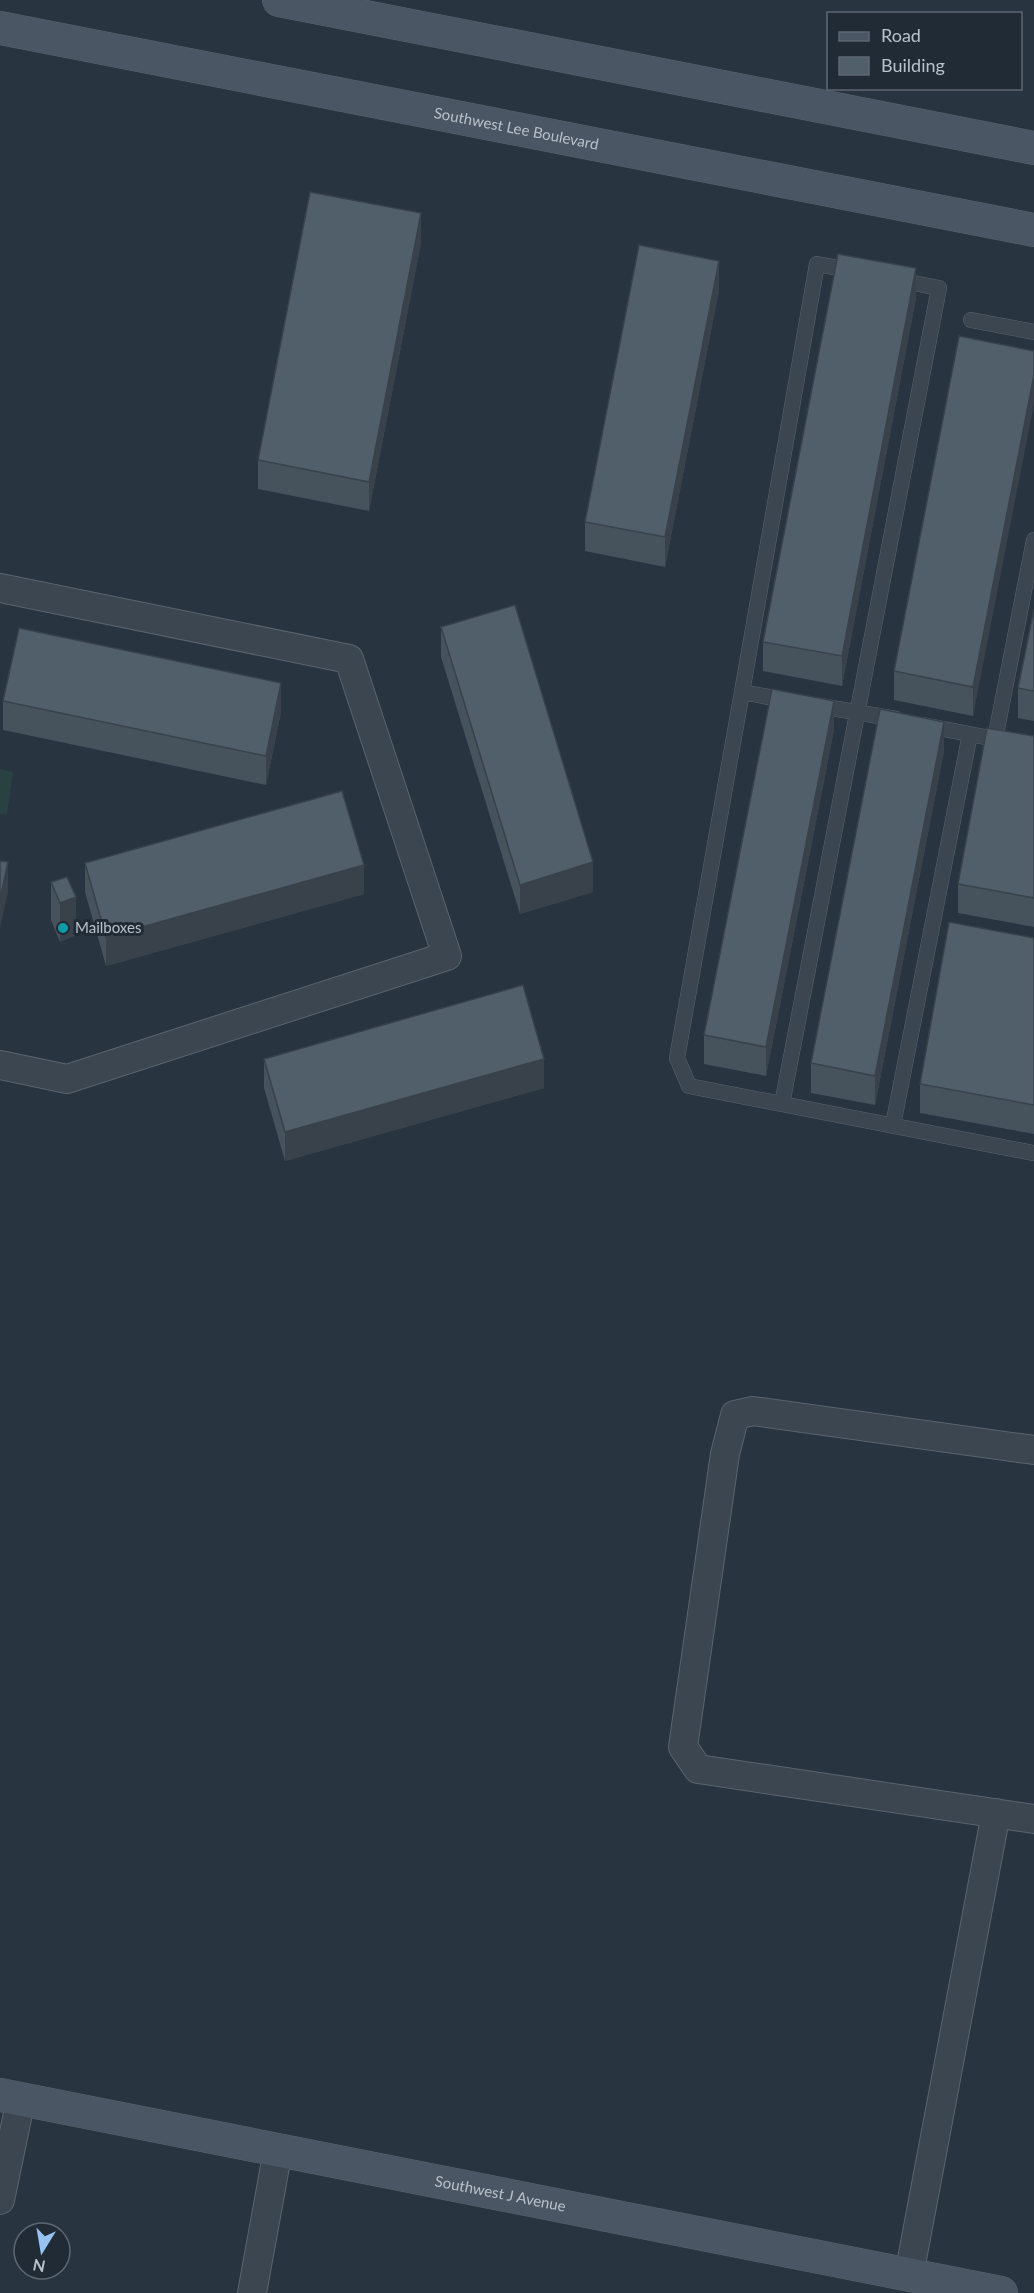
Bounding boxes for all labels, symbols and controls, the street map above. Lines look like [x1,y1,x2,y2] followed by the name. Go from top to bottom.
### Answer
[827,12,1022,90] legend
[881,24,921,46] text: Road
[881,54,945,76] text: Building
[433,103,600,153] street label: Southwest Lee Boulevard
[75,918,141,936] place label: Mailboxes
[56,921,70,935] marker: Mailboxes
[434,2171,568,2215] street label: Southwest J Avenue
[12,2221,72,2281] north arrow
[31,2256,47,2277] text: N

